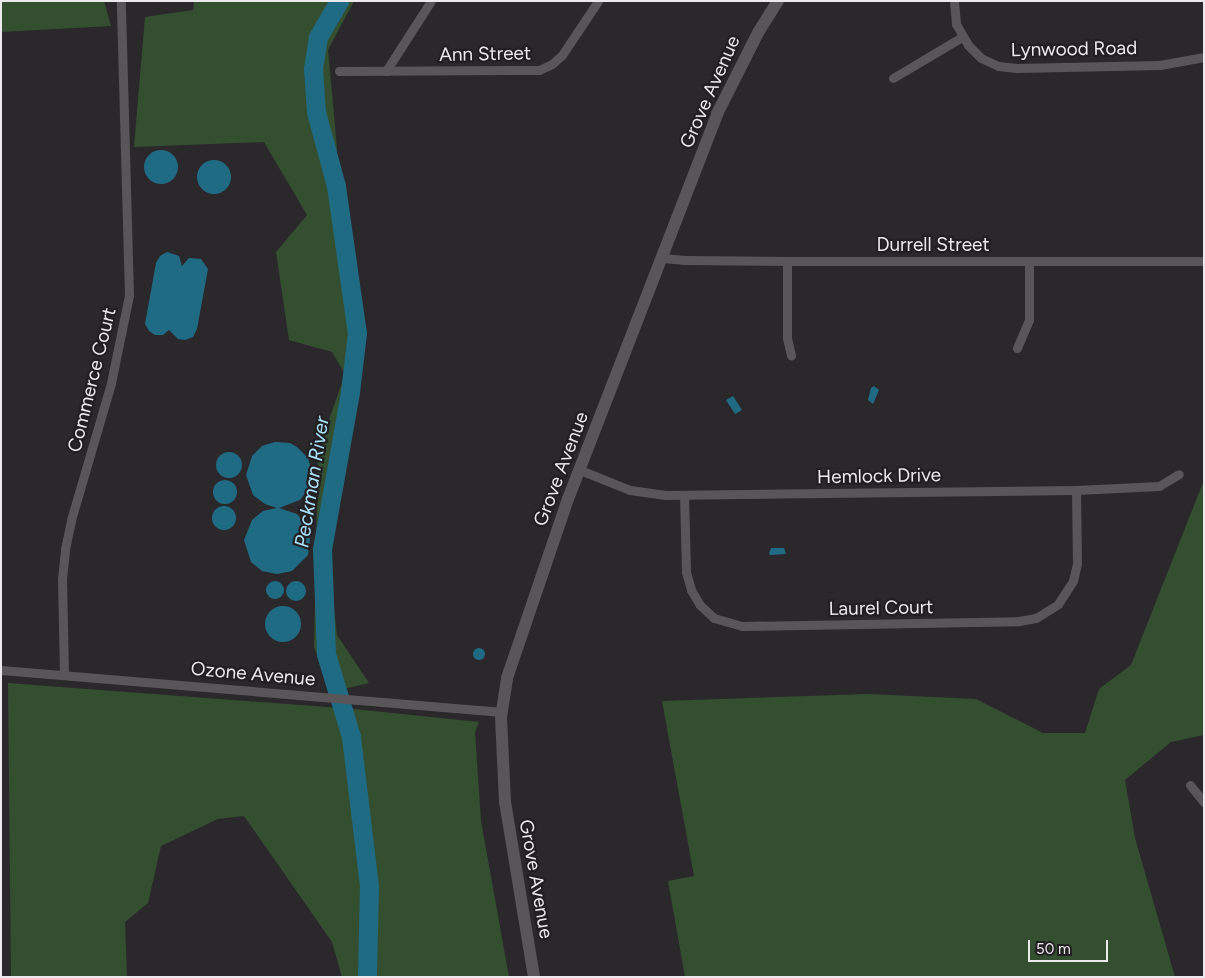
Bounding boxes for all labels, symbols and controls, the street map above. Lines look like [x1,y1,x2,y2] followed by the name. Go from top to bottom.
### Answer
[675,32,745,152] street label: Grove Avenue
[1011,36,1137,62] street label: Lynwood Road
[439,42,531,66] street label: Ann Street
[876,234,990,256] street label: Durrell Street
[63,305,121,455] street label: Commerce Court
[529,409,593,529] street label: Grove Avenue
[290,415,334,549] water label: Peckman River
[817,464,941,488] street label: Hemlock Drive
[828,596,934,620] street label: Laurel Court
[190,657,316,691] street label: Ozone Avenue
[514,818,558,940] street label: Grove Avenue
[1030,930,1110,962] scale bar
[1036,940,1071,958] text: 50 m

